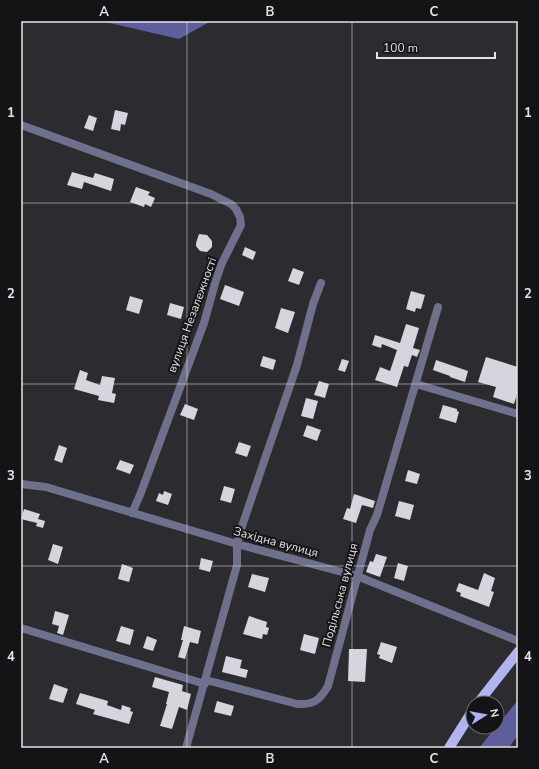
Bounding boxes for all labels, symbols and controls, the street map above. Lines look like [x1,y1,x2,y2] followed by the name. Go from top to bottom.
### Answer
[99,3,109,21] text: A
[266,3,275,21] text: B
[430,3,439,21] text: C
[377,34,495,60] scale bar
[383,40,418,56] text: 100 m
[7,104,15,122] text: 1
[524,104,532,122] text: 1
[164,255,220,375] street label: вулиця Незалежності
[7,285,15,303] text: 2
[524,285,532,303] text: 2
[7,467,15,485] text: 3
[524,467,532,485] text: 3
[232,523,320,561] street label: Західна вулиця
[318,541,362,649] street label: Подільська вулиця
[7,648,15,666] text: 4
[524,648,532,666] text: 4
[465,695,505,735] north arrow
[486,708,502,719] text: N
[99,750,109,768] text: A
[266,750,275,768] text: B
[430,750,439,768] text: C

